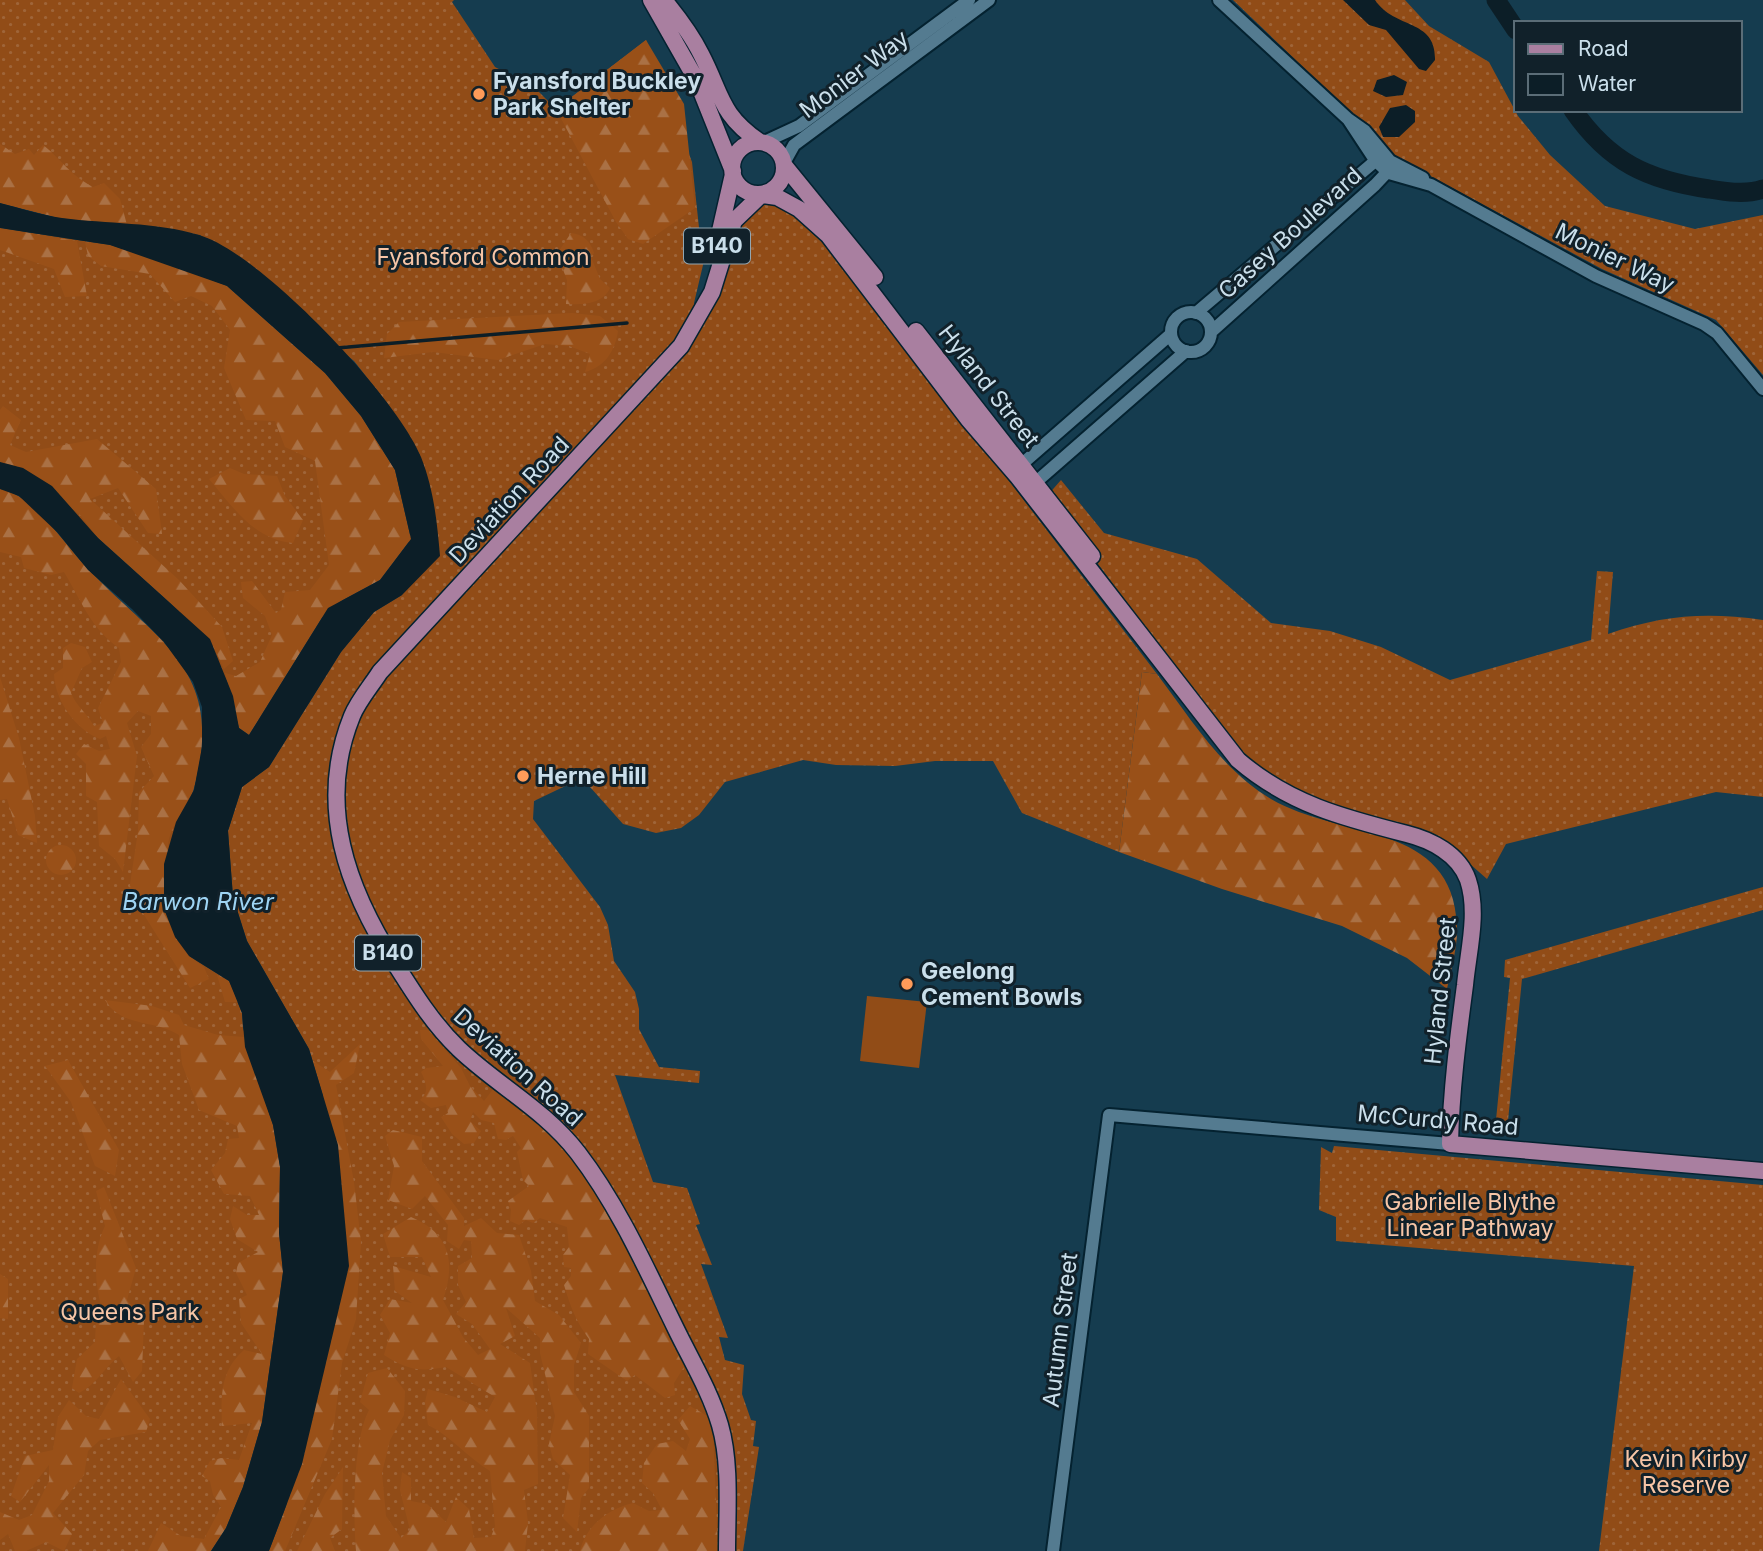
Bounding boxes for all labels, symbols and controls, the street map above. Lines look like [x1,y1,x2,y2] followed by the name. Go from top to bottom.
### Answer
[1514,21,1742,112] legend
[794,24,914,124] street label: Monier Way
[1578,36,1629,61] text: Road
[493,67,701,121] place label: Fyansford Buckley Park Shelter
[1578,71,1636,96] text: Water
[471,86,487,102] marker: Fyansford Buckley Park Shelter
[1213,161,1367,305] street label: Casey Boulevard
[1551,217,1679,299] street label: Monier Way
[684,229,750,264] road number: B140
[377,243,590,271] park label: Fyansford Common
[932,319,1046,453] street label: Hyland Street
[443,431,575,569] street label: Deviation Road
[537,762,647,790] place label: Herne Hill
[515,768,531,784] marker: Herne Hill
[122,887,275,916] water label: Barwon River
[1418,916,1462,1066] street label: Hyland Street
[355,936,421,970] road number: B140
[921,957,1082,1011] place label: Geelong Cement Bowls
[899,976,915,992] marker: Geelong Cement Bowls
[448,1002,588,1132] street label: Deviation Road
[1356,1099,1520,1141] street label: McCurdy Road
[1384,1188,1556,1242] park label: Gabrielle Blythe Linear Pathway
[1037,1251,1083,1409] street label: Autumn Street
[60,1298,200,1326] park label: Queens Park
[1624,1445,1748,1499] park label: Kevin Kirby Reserve

